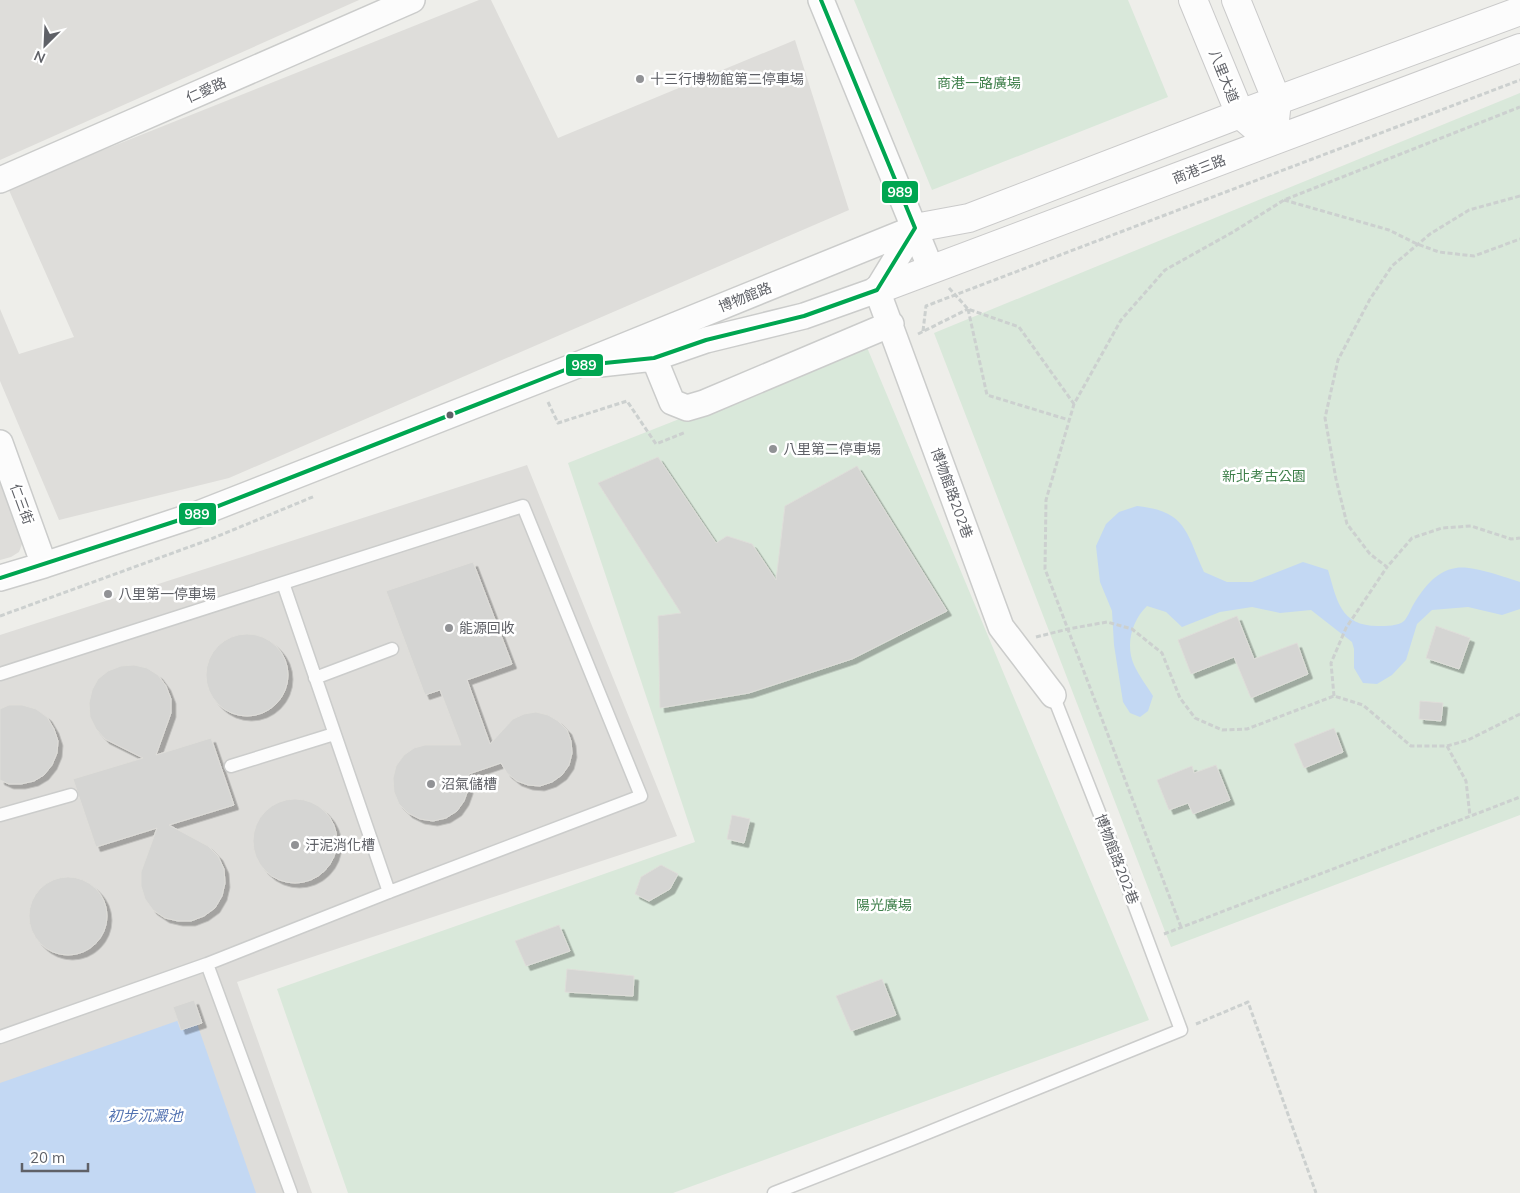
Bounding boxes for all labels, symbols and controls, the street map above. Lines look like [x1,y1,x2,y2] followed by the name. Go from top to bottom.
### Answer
[20,20,70,70] north arrow
[31,47,48,67] text: N
[1205,47,1243,105] street label: 八里大道
[650,70,804,88] place label: 十三行博物館第二停車場
[183,73,229,107] street label: 仁愛路
[634,73,646,85] marker: 十三行博物館第二停車場
[937,74,1021,92] park label: 商港一路廣場
[1170,151,1228,187] street label: 商港三路
[881,180,919,204] line badge: 989
[887,183,913,201] text: 989
[716,278,774,316] street label: 博物館路
[565,353,604,377] line badge: 989
[571,356,597,374] text: 989
[445,410,455,420] unlabelled marker
[783,440,881,458] place label: 八里第二停車場
[767,443,779,455] marker: 八里第二停車場
[927,445,977,541] street label: 博物館路202巷
[1222,467,1306,485] park label: 新北考古公園
[6,481,38,527] street label: 仁三街
[178,502,217,526] line badge: 989
[184,505,210,523] text: 989
[118,585,216,603] place label: 八里第一停車場
[102,588,114,600] marker: 八里第一停車場
[459,619,515,637] place label: 能源回收
[443,622,455,634] marker: 能源回收
[441,775,497,793] place label: 沼氣儲槽
[425,778,437,790] marker: 沼氣儲槽
[1092,811,1142,907] street label: 博物館路202巷
[305,836,375,854] place label: 汙泥消化槽
[289,839,301,851] marker: 汙泥消化槽
[856,896,912,914] park label: 陽光廣場
[107,1106,184,1125] water label: 初步沉澱池
[22,1140,89,1172] scale bar
[30,1148,65,1167] text: 20 m

